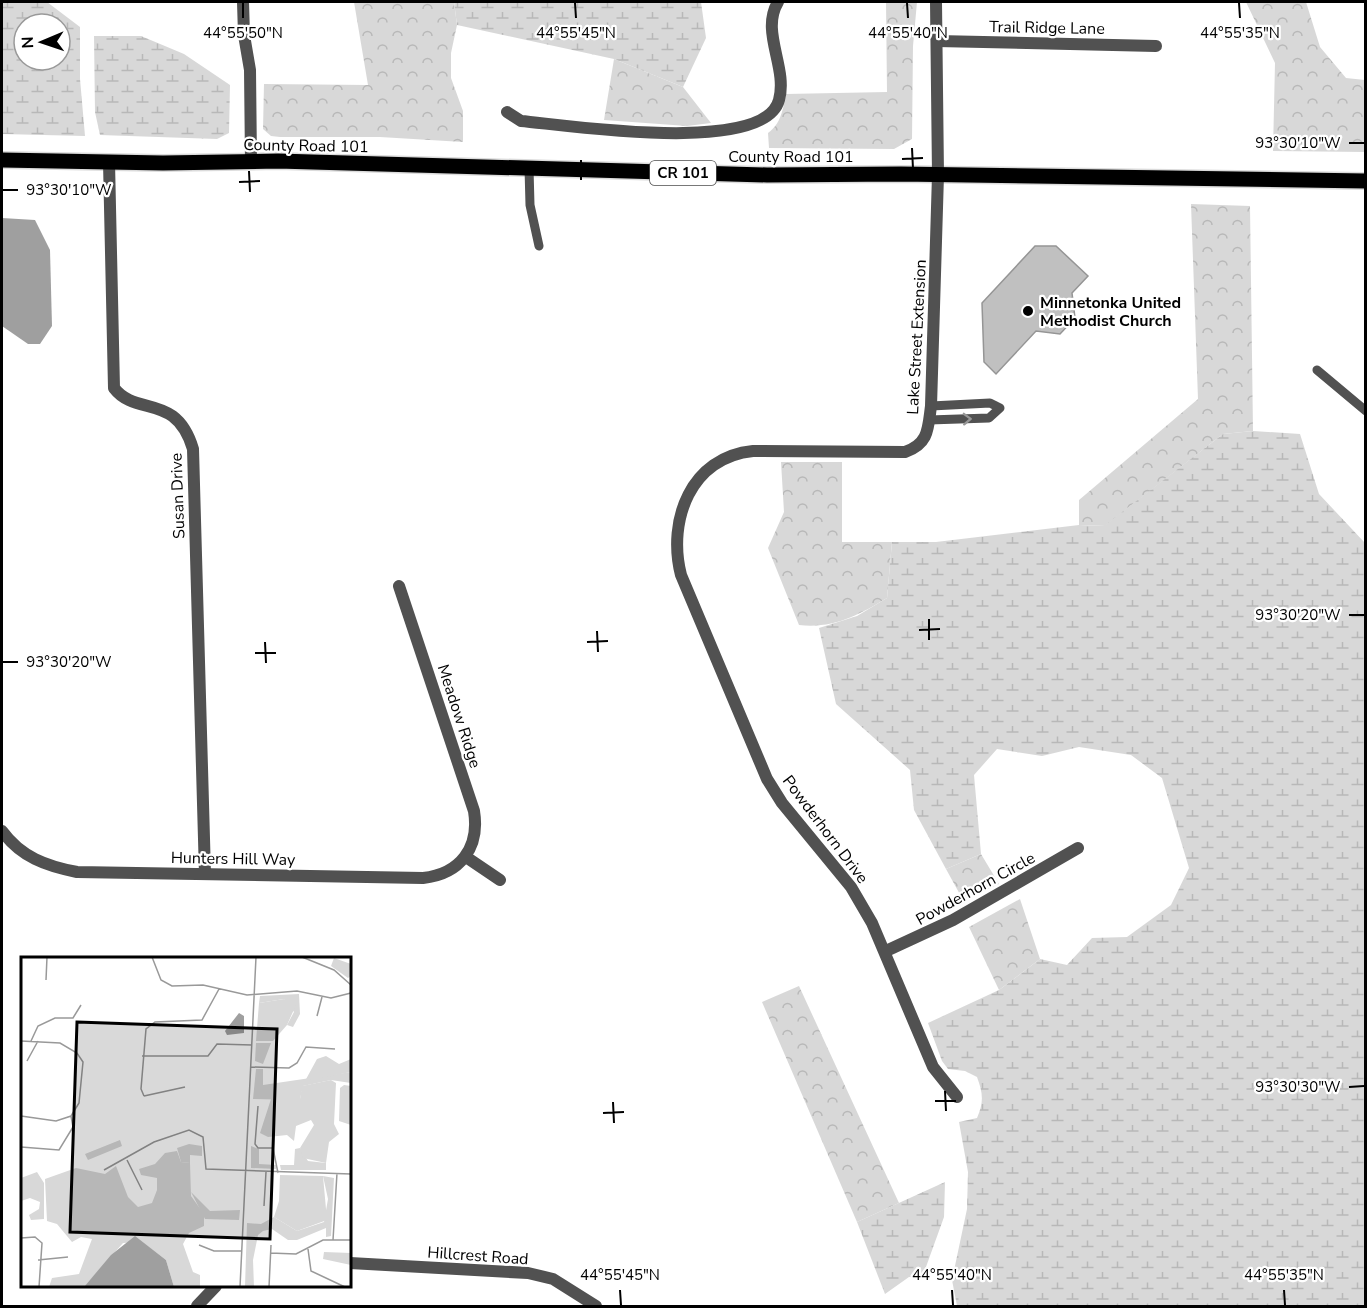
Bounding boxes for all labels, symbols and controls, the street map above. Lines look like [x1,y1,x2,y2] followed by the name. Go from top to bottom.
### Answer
[12,12,72,72] north arrow
[989,16,1105,40] street label: Trail Ridge Lane
[203,23,283,43] text: 44°55'50"N
[536,23,616,43] text: 44°55'45"N
[868,23,948,43] text: 44°55'40"N
[1200,23,1280,43] text: 44°55'35"N
[17,36,39,49] text: N
[1255,133,1341,153] text: 93°30'10"W
[243,134,369,158] street label: County Road 101
[728,146,854,168] street label: County Road 101
[650,161,716,185] road number: CR 101
[26,180,112,200] text: 93°30'10"W
[902,259,932,415] street label: Lake Street Extension
[1040,292,1181,332] place label: Minnetonka United Methodist Church
[1021,304,1035,318] marker: Minnetonka United Methodist Church
[962,412,971,425] one-way arrow
[166,453,190,539] street label: Susan Drive
[1255,605,1341,625] text: 93°30'20"W
[26,652,112,672] text: 93°30'20"W
[432,662,486,771] street label: Meadow Ridge
[777,771,873,888] street label: Powderhorn Drive
[171,847,296,871] street label: Hunters Hill Way
[912,847,1039,931] street label: Powderhorn Circle
[21,957,351,1287] inset map
[1255,1077,1341,1097] text: 93°30'30"W
[427,1241,529,1271] street label: Hillcrest Road
[580,1265,660,1285] text: 44°55'45"N
[912,1265,992,1285] text: 44°55'40"N
[1244,1265,1324,1285] text: 44°55'35"N

